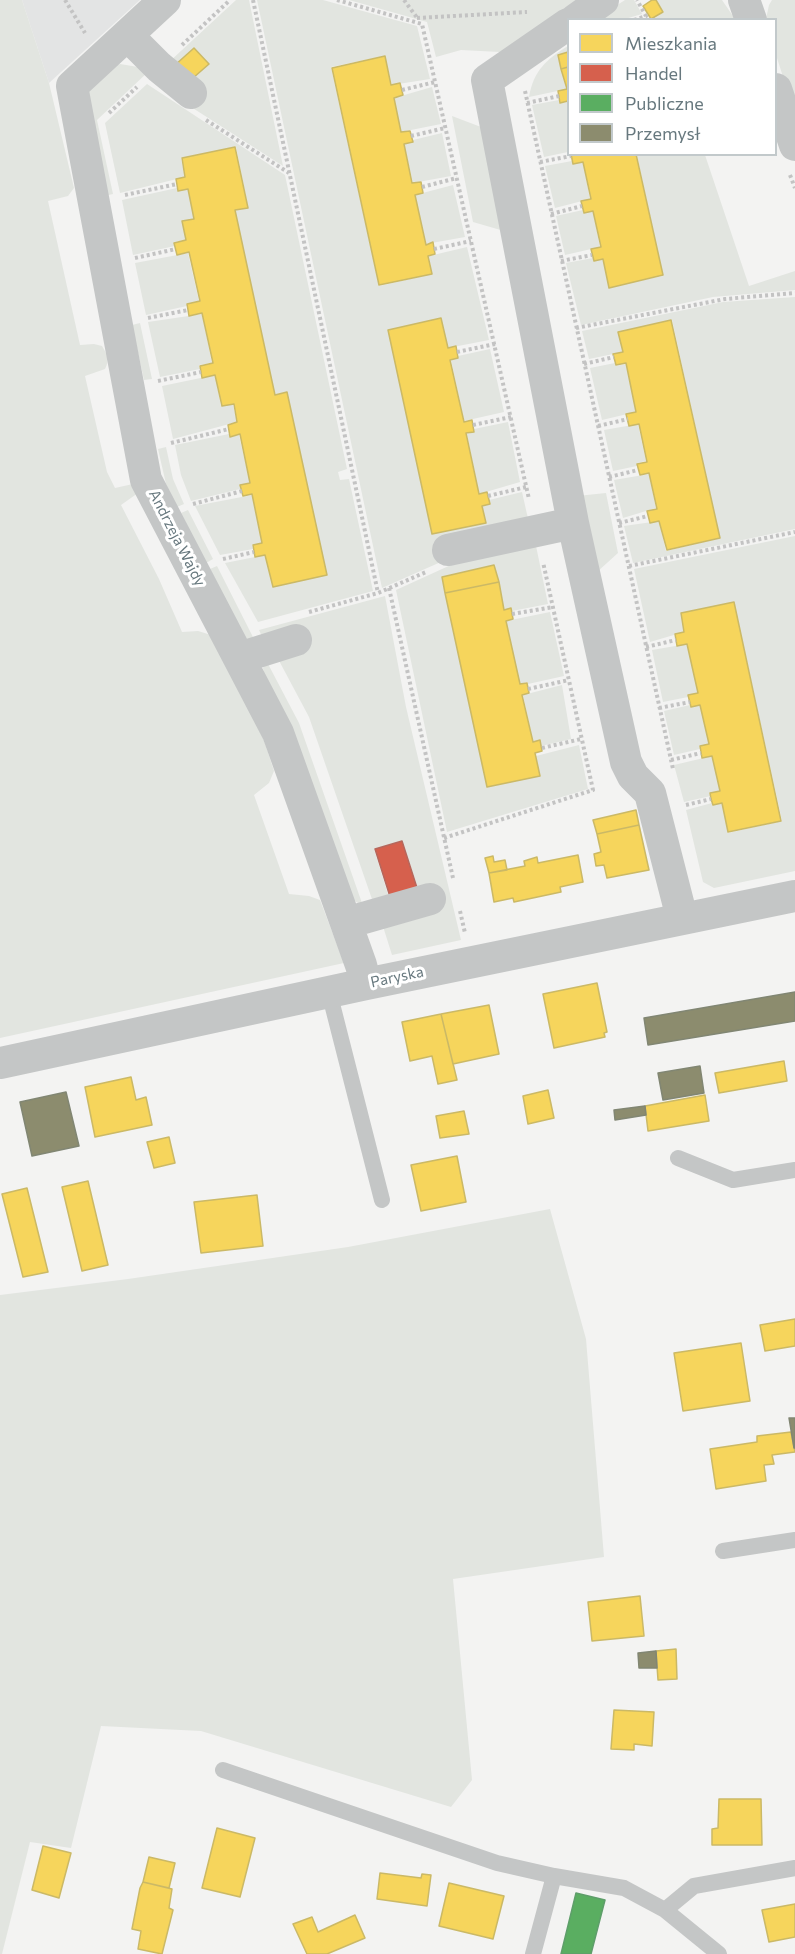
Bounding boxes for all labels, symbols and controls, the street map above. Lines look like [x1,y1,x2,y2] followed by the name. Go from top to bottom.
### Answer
[567,18,777,156] legend
[625,32,717,54] text: Mieszkania
[625,62,683,84] text: Handel
[625,92,704,114] text: Publiczne
[625,122,700,144] text: Przemysł
[145,487,209,589] street label: Andrzeja Wajdy
[369,963,425,991] street label: Paryska

